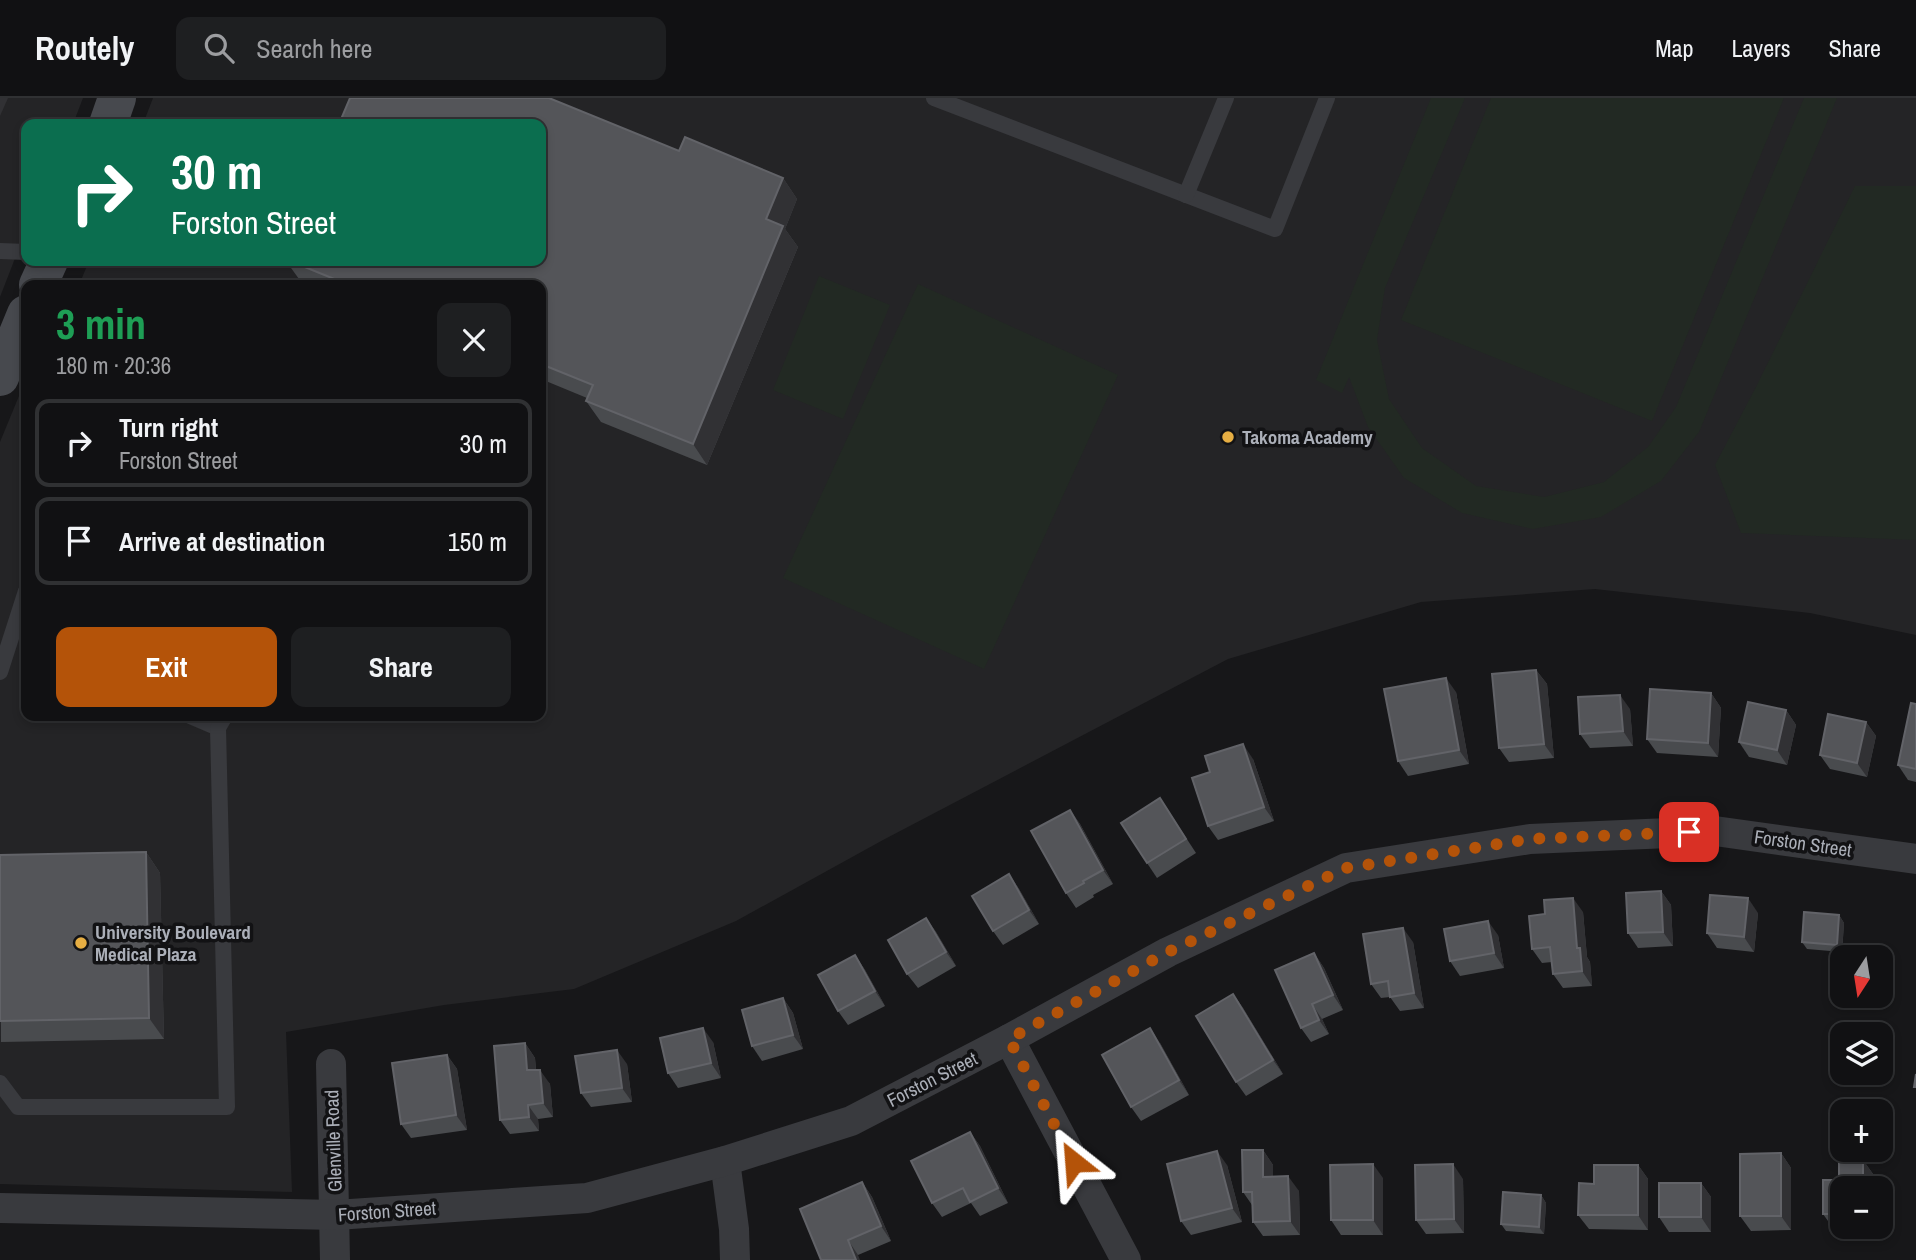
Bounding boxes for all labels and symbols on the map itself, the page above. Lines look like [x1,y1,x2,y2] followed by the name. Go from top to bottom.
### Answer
[1242,424,1373,450] place label: Takoma Academy
[1220,429,1236,445] marker: Takoma Academy
[1659,802,1719,862] pin
[1753,823,1854,863] street label: Forston Street
[95,919,251,967] place label: University Boulevard Medical Plaza
[73,935,89,951] marker: University Boulevard Medical Plaza
[1830,945,1894,1008] north arrow
[882,1045,982,1113] street label: Forston Street
[318,1089,348,1193] street label: Glenville Road
[1037,1125,1111,1199] position arrow
[337,1195,437,1227] street label: Forston Street

